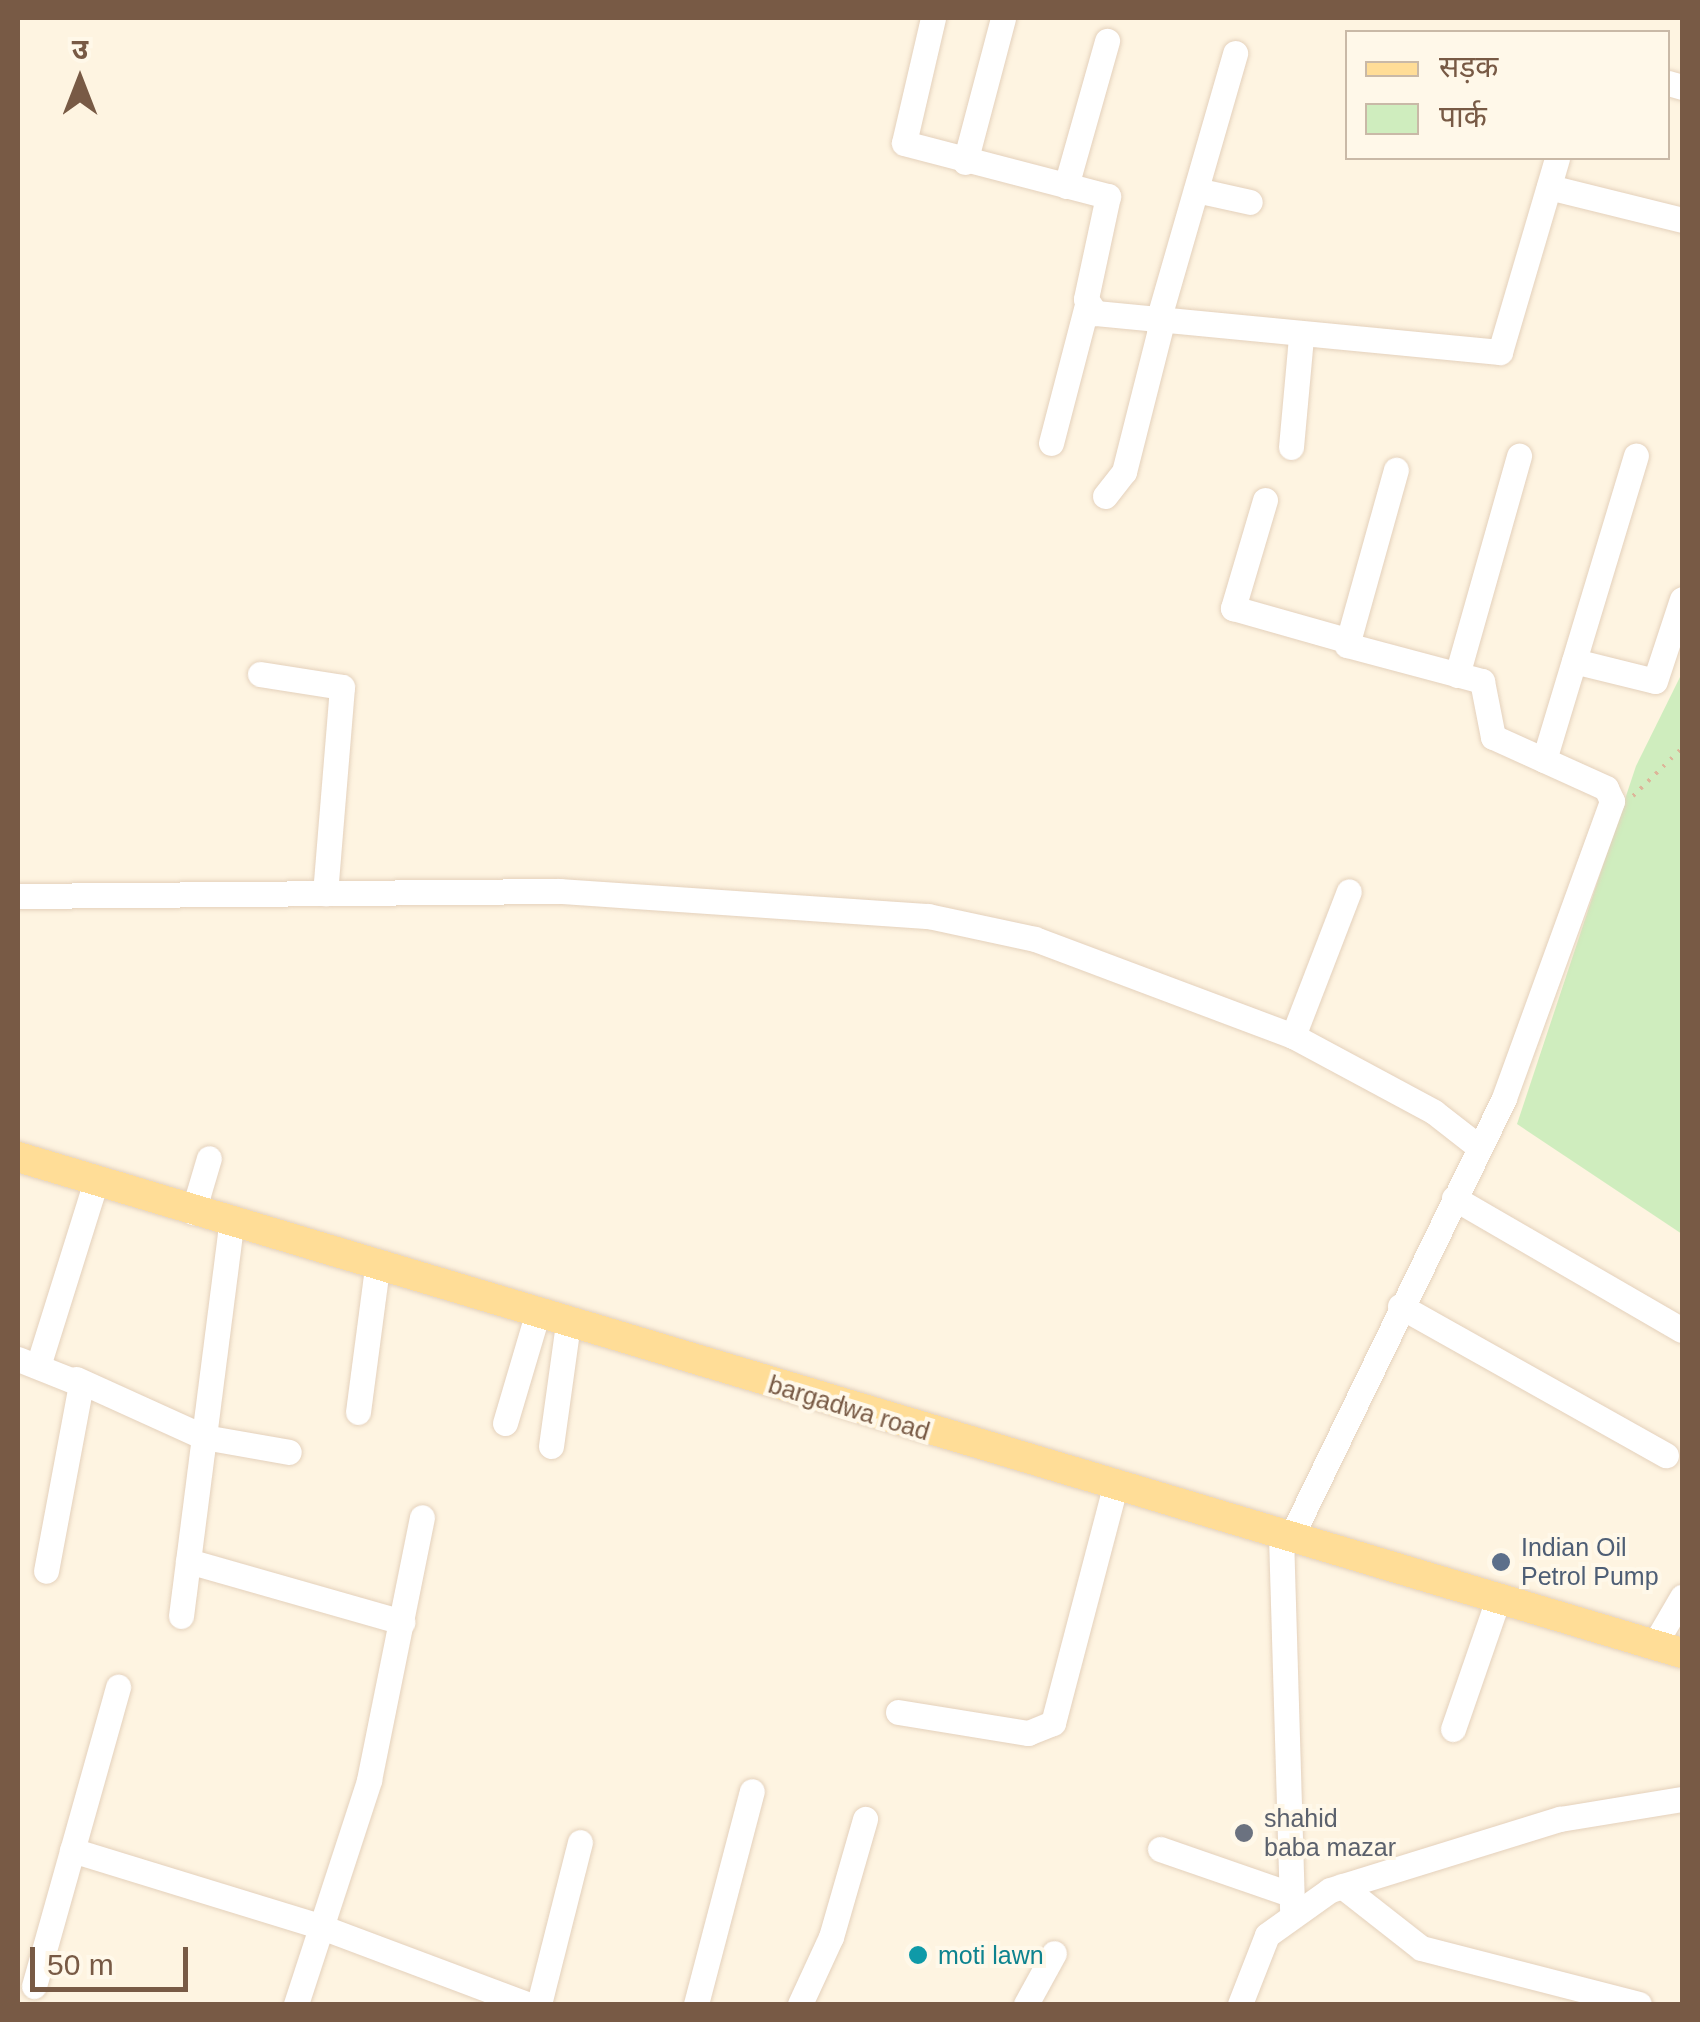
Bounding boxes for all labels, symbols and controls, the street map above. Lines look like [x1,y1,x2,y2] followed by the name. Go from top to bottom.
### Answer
[30,30,130,130] north arrow
[1345,30,1670,160] legend
[72,34,88,65] text: उ
[1439,50,1498,83] text: सड़क
[1439,100,1487,133] text: पार्क
[765,1369,933,1447] street label: bargadwa road
[1521,1533,1659,1592] place label: Indian Oil Petrol Pump
[1490,1551,1512,1573] marker: Indian Oil Petrol Pump
[1264,1804,1396,1863] place label: shahid baba mazar
[1233,1822,1255,1844] marker: shahid baba mazar
[35,1927,192,1989] scale bar
[938,1940,1044,1970] place label: moti lawn
[907,1944,929,1966] marker: moti lawn
[47,1948,114,1981] text: 50 m

